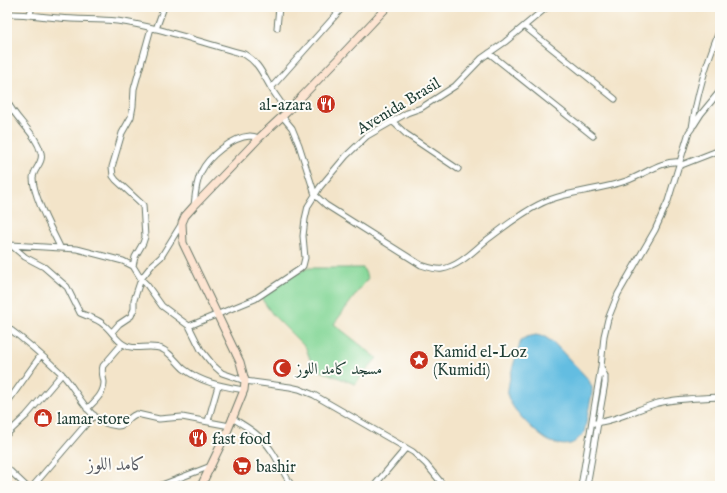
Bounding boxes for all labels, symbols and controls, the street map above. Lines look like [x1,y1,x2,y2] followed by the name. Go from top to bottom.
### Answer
[353,74,445,140] street label: Avenida Brasil
[315,93,337,115] restaurant icon: al-azara
[259,96,312,116] place label: al-azara
[433,343,527,381] place label: Kamid el-Loz (Kumidi)
[408,349,430,371] place icon: Kamid el-Loz (Kumidi)
[271,357,293,379] mosque icon: مسجد كامد اللوز
[294,360,382,380] place label: مسجد كامد اللوز
[32,407,54,429] shop icon: lamar store
[57,410,130,430] place label: lamar store
[187,427,209,449] restaurant icon: fast food
[212,430,271,450] place label: fast food
[85,454,145,477] district label: كامد اللوز
[231,455,253,477] supermarket icon: bashir
[256,458,296,478] place label: bashir

